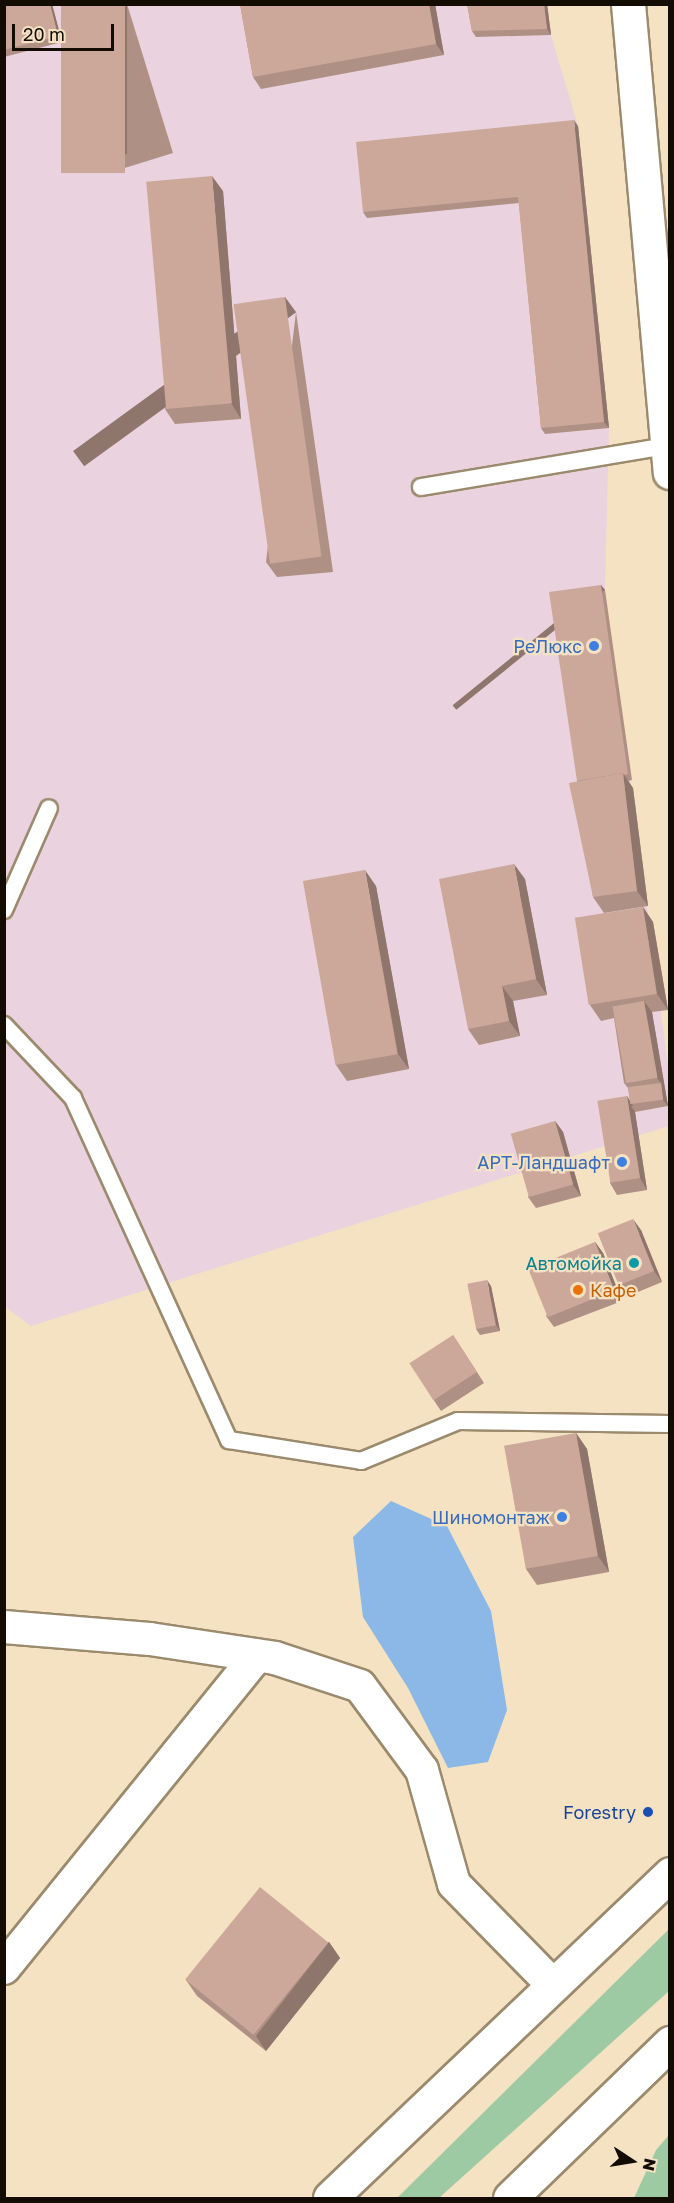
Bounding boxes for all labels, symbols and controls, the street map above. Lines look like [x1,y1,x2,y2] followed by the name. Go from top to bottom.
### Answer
[15,12,117,50] scale bar
[23,23,65,45] text: 20 m
[513,635,582,657] place label: РеЛюкс
[587,639,601,653] marker: РеЛюкс
[477,1151,610,1173] place label: АРТ-Ландшафт
[615,1155,629,1169] marker: АРТ-Ландшафт
[525,1252,622,1274] place label: Автомойка
[627,1256,641,1270] marker: Автомойка
[590,1279,636,1301] place label: Кафе
[571,1283,585,1297] marker: Кафе
[432,1506,550,1528] place label: Шиномонтаж
[555,1510,569,1524] marker: Шиномонтаж
[563,1801,636,1823] place label: Forestry
[641,1805,655,1819] marker: Forestry
[602,2131,662,2191] north arrow
[639,2157,661,2173] text: N

